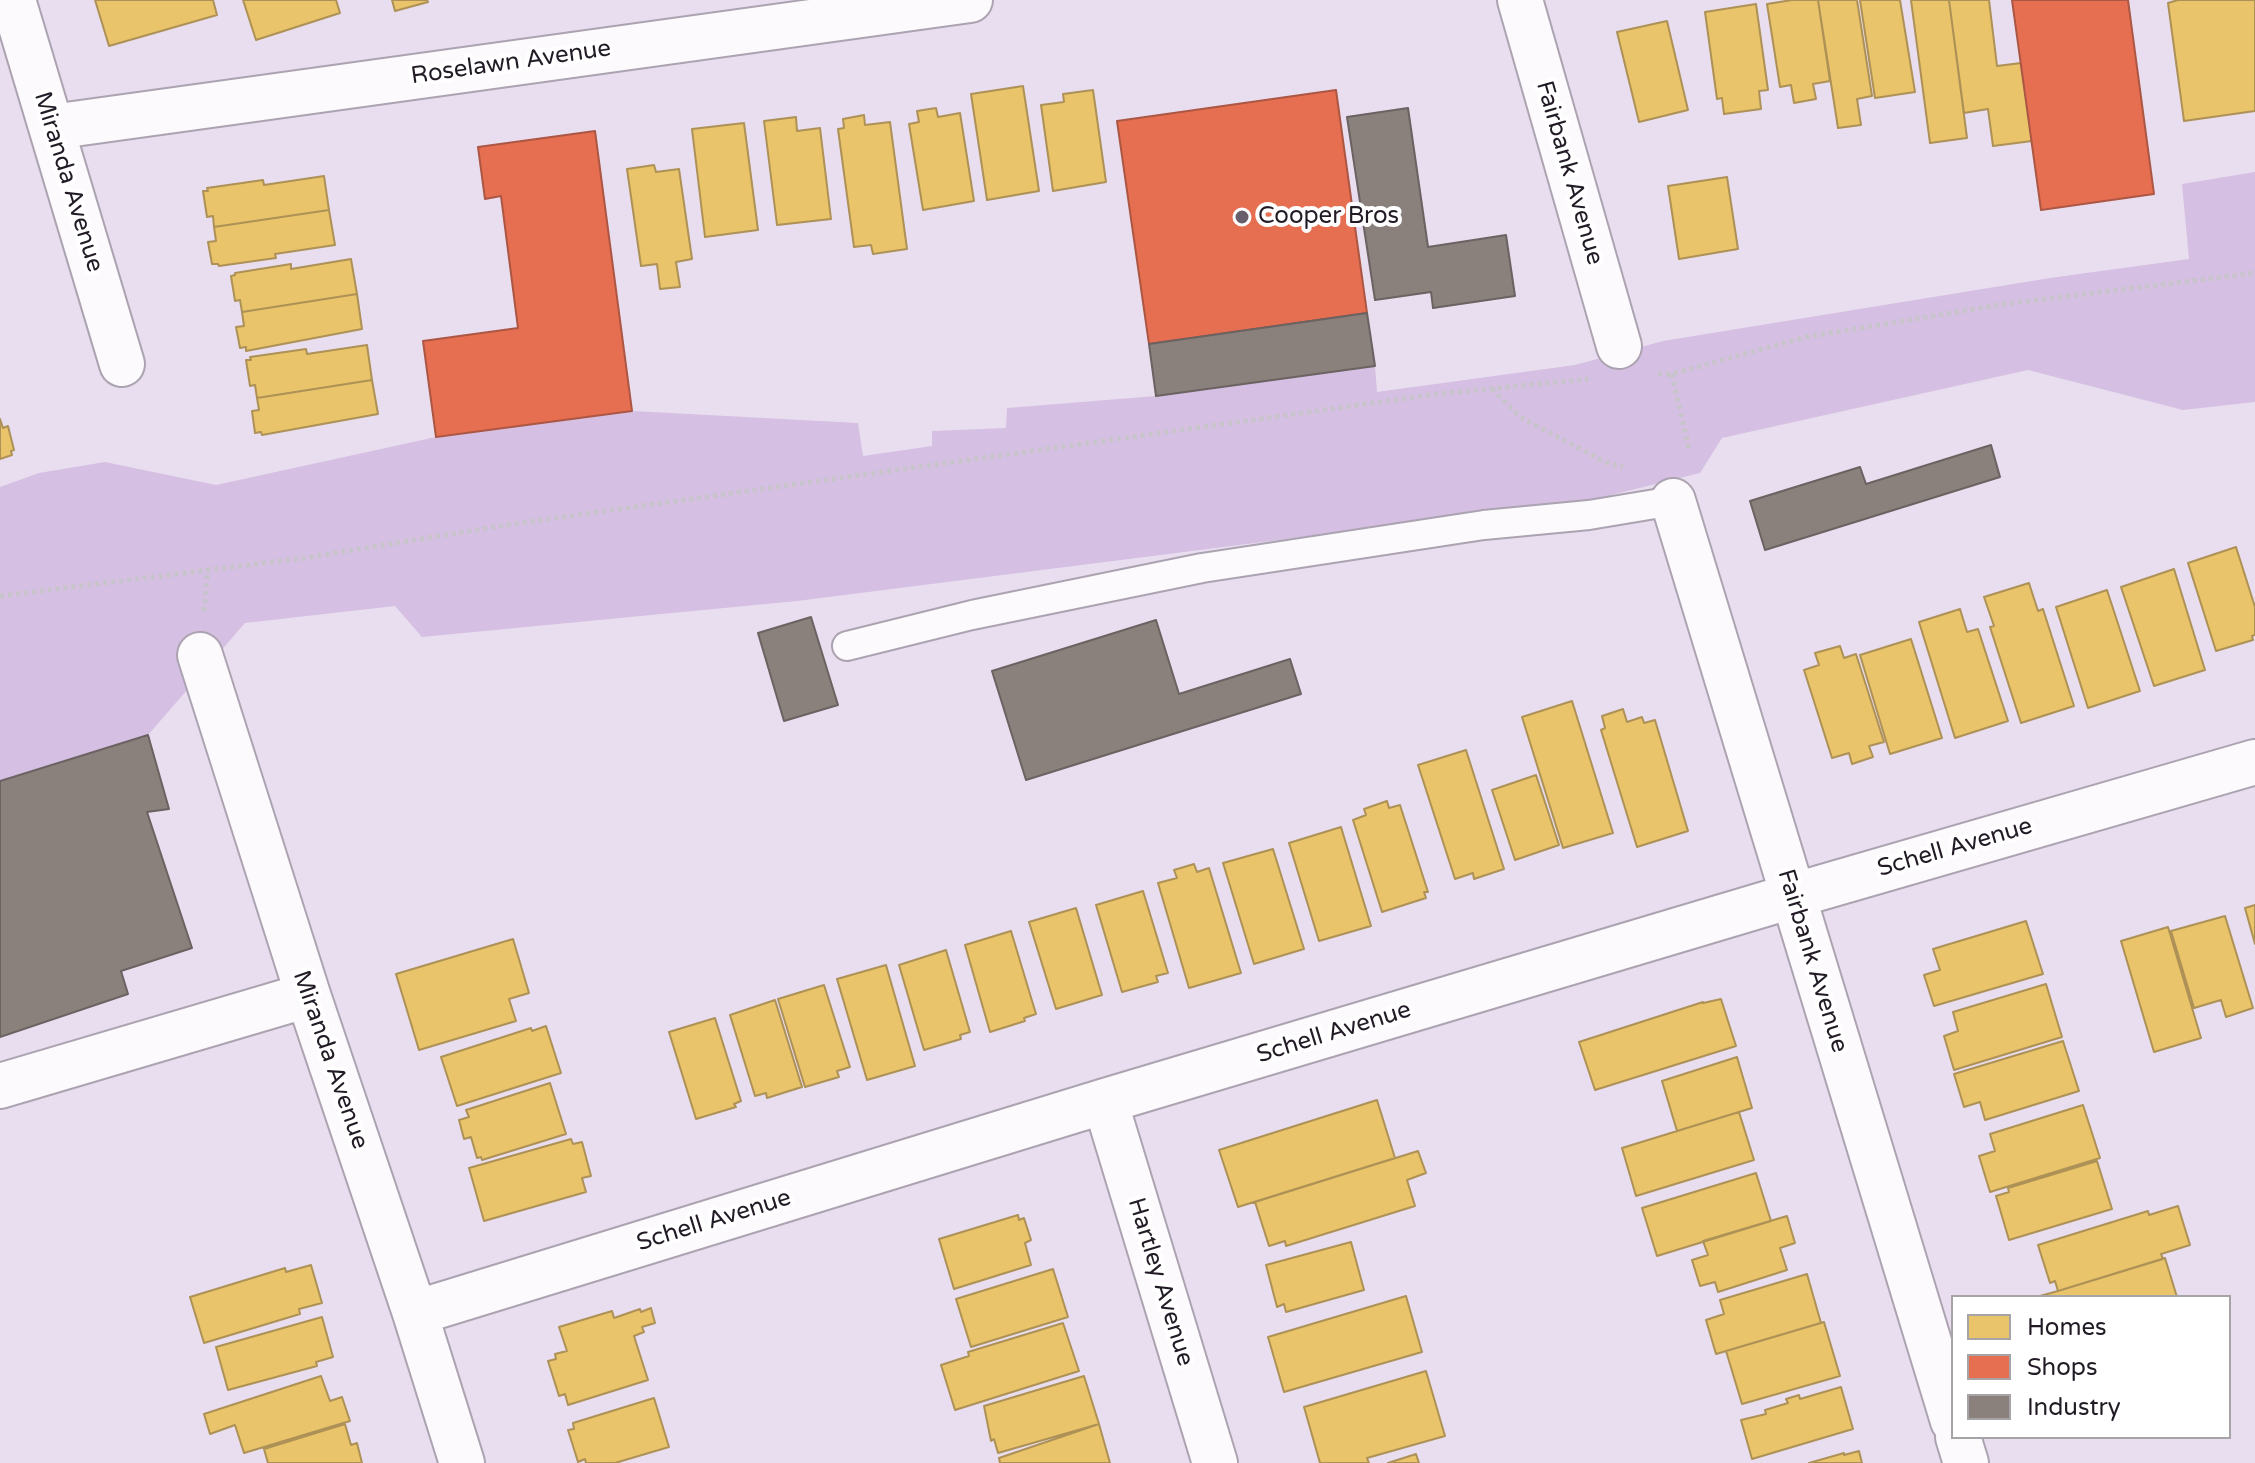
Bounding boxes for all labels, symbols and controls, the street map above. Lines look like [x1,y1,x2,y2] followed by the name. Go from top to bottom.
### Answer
[409,35,613,91] street label: Roselawn Avenue
[1529,78,1609,268] street label: Fairbank Avenue
[27,88,109,276] street label: Miranda Avenue
[1258,203,1399,231] place label: Cooper Bros
[1233,208,1251,226] marker: Cooper Bros
[1874,812,2036,884] street label: Schell Avenue
[1770,866,1854,1056] street label: Fairbank Avenue
[286,967,374,1153] street label: Miranda Avenue
[1253,996,1415,1070] street label: Schell Avenue
[633,1184,795,1258] street label: Schell Avenue
[1121,1194,1199,1370] street label: Hartley Avenue
[1951,1295,2231,1439] legend
[2027,1313,2107,1342] text: Homes
[2027,1353,2097,1382] text: Shops
[2027,1393,2121,1422] text: Industry

